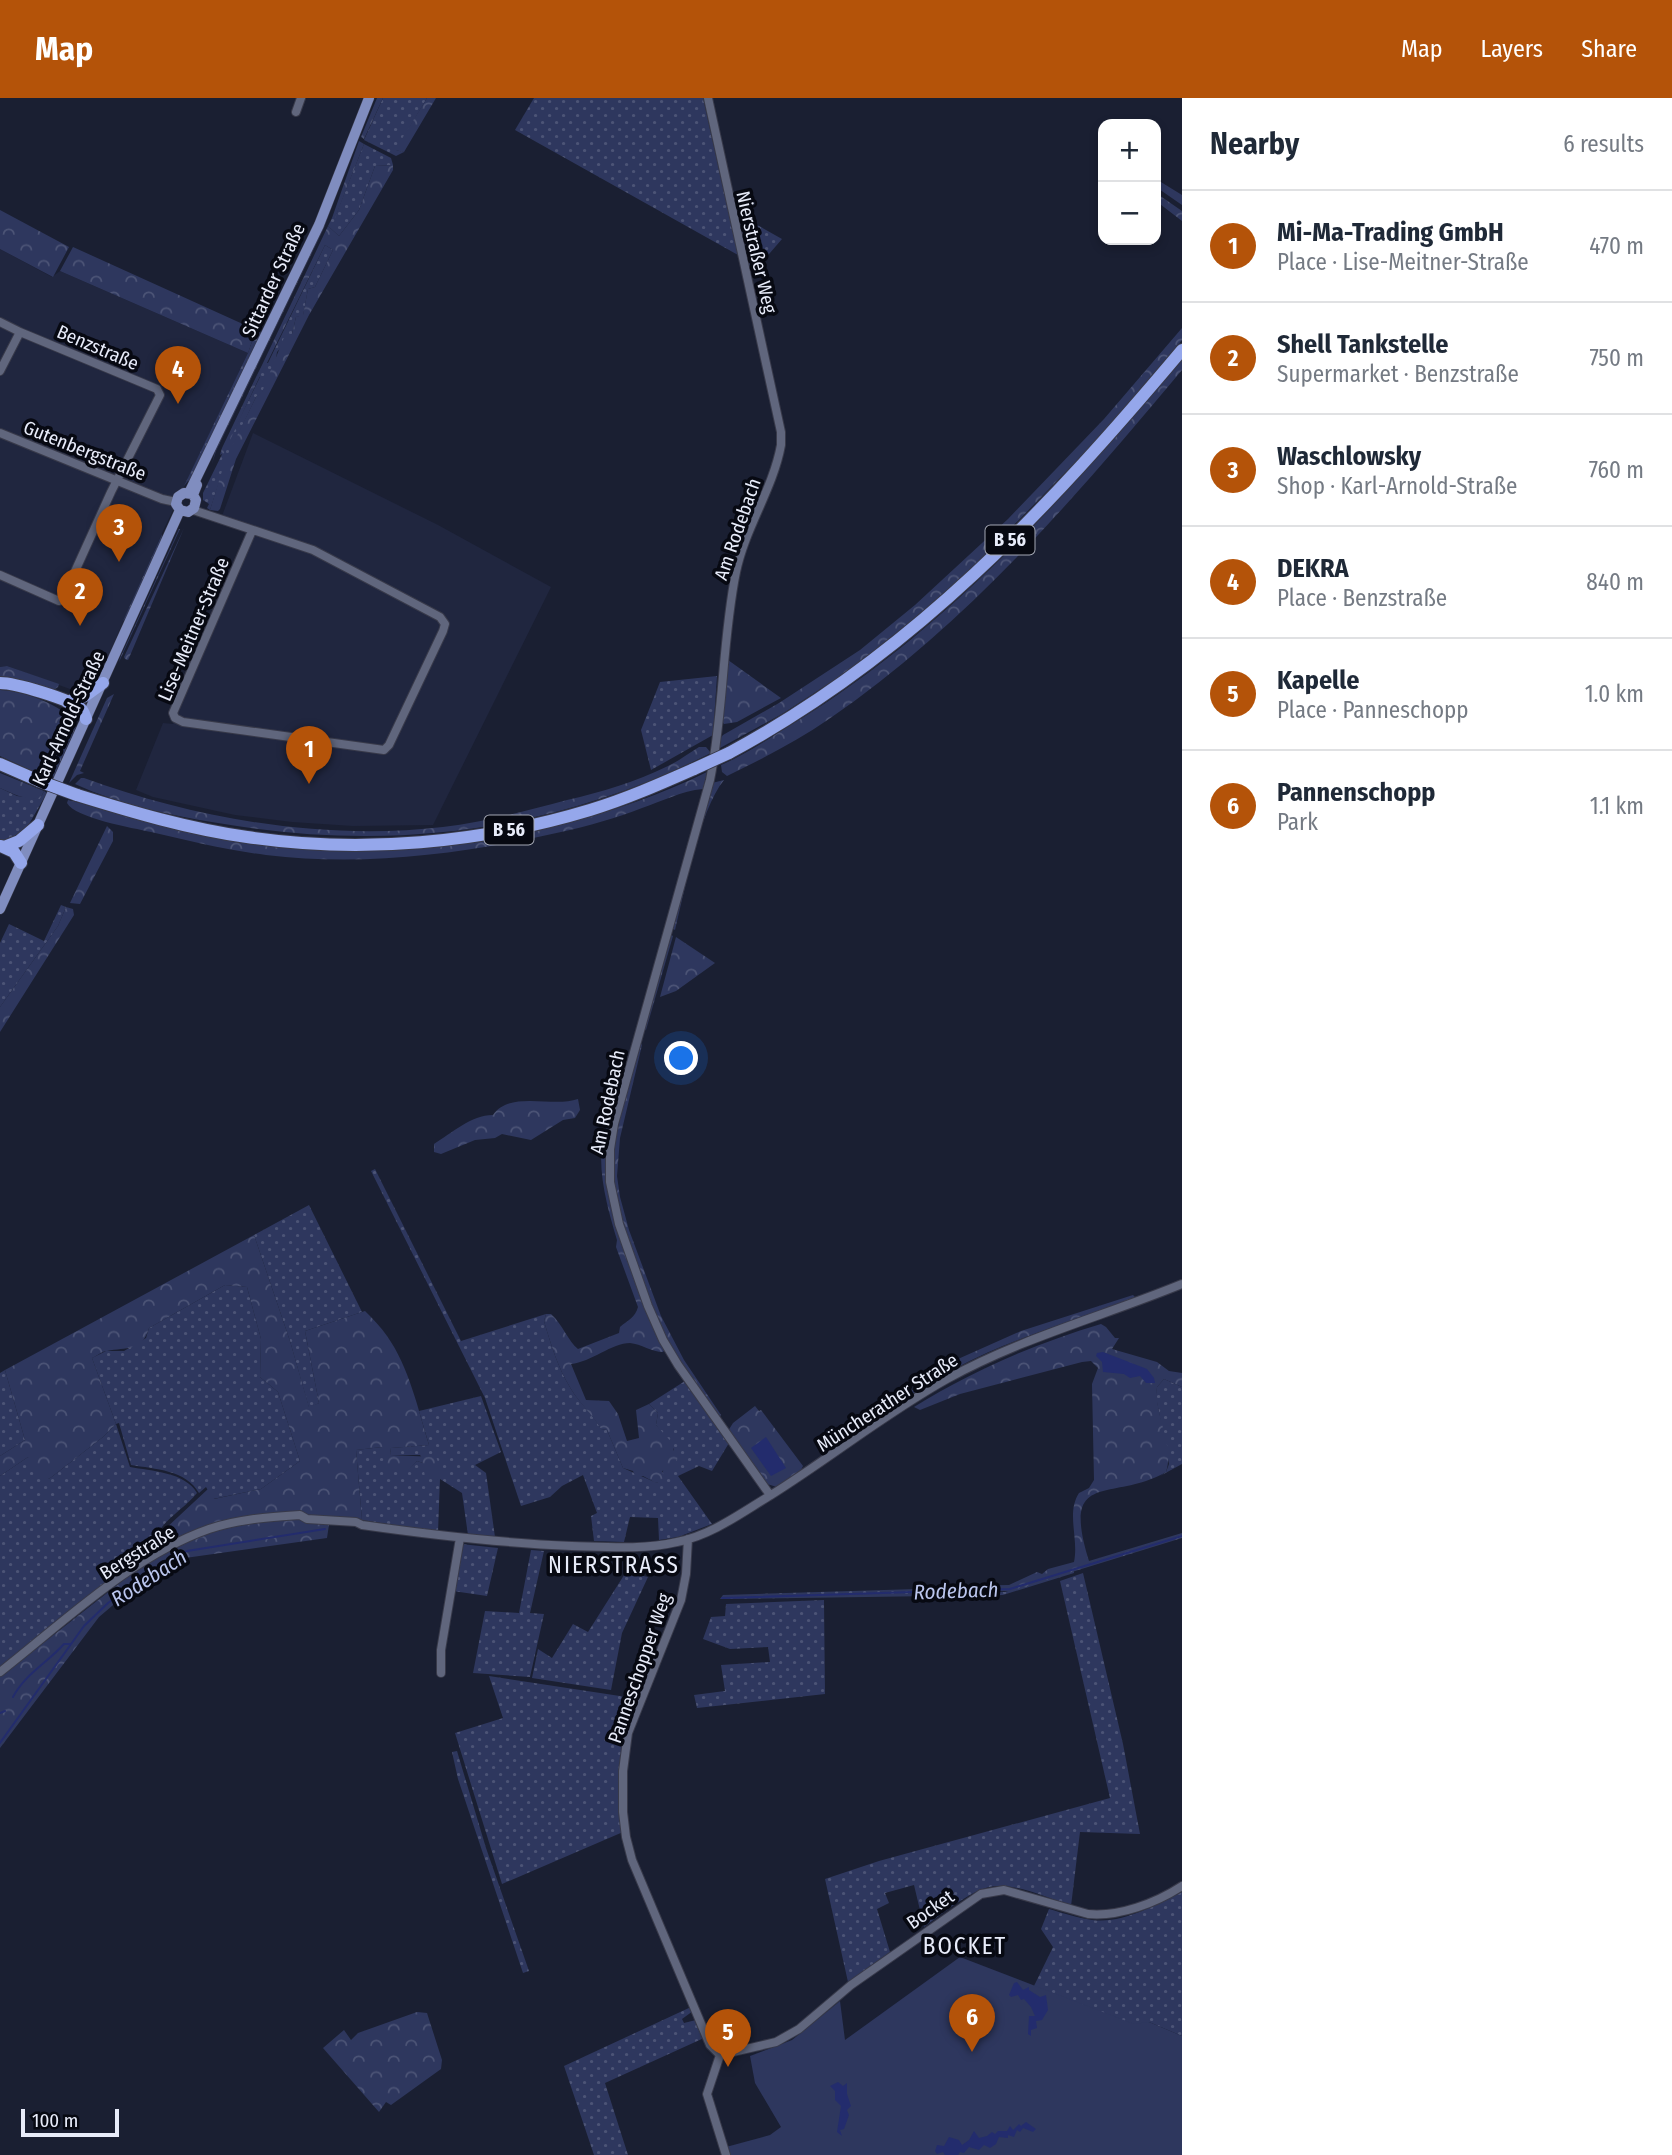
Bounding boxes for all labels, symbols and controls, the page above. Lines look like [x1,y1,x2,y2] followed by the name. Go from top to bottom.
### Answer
[35,29,93,69] text: Map
[1401,35,1443,63] text: Map
[1481,35,1543,63] text: Layers
[1581,35,1637,63] text: Share
[1098,119,1161,245] map controls
[1098,119,1161,182] button: +
[1210,126,1299,162] text: Nearby
[1563,130,1644,158] text: 6 results
[1098,182,1161,245] button: −
[731,189,782,316] street label: Nierstraßer Weg
[1277,217,1504,248] text: Mi-Ma-Trading GmbH
[237,220,310,341] street label: Sittarder Straße
[1228,232,1238,260] text: 1
[1589,232,1644,260] text: 470 m
[1277,248,1529,276] text: Place · Lise-Meitner-Straße
[54,320,142,375] street label: Benzstraße
[1277,329,1449,360] text: Shell Tankstelle
[1228,344,1238,372] text: 2
[1589,344,1644,372] text: 750 m
[155,346,201,404] pin: 4
[1277,360,1519,388] text: Supermarket · Benzstraße
[20,415,149,485] street label: Gutenbergstraße
[1277,441,1421,472] text: Waschlowsky
[1228,456,1238,484] text: 3
[1589,456,1644,484] text: 760 m
[1277,472,1517,500] text: Shop · Karl-Arnold-Straße
[709,475,766,583] street label: Am Rodebach
[96,504,142,562] pin: 3
[986,526,1034,555] road number: B 56
[1277,553,1349,584] text: DEKRA
[153,554,234,704] street label: Lise-Meitner-Straße
[57,568,103,626] pin: 2
[1227,568,1239,596] text: 4
[1586,568,1644,596] text: 840 m
[1277,584,1447,612] text: Place · Benzstraße
[27,647,110,789] street label: Karl-Arnold-Straße
[1277,665,1359,696] text: Kapelle
[1227,680,1239,708] text: 5
[1585,680,1644,708] text: 1.0 km
[1277,696,1469,724] text: Place · Panneschopp
[286,726,332,784] pin: 1
[1277,777,1435,808] text: Pannenschopp
[1227,792,1239,820] text: 6
[1590,792,1644,820] text: 1.1 km
[1277,808,1318,836] text: Park
[484,816,534,844] road number: B 56
[664,1041,698,1075] your location
[585,1048,630,1156] street label: Am Rodebach
[812,1348,962,1457] street label: Müncherather Straße
[95,1520,179,1584] street label: Bergstraße
[106,1544,192,1612] water label: Rodebach
[548,1551,680,1579] district label: NIERSTRASS
[913,1577,999,1605] water label: Rodebach
[603,1590,676,1746] street label: Panneschopper Weg
[902,1884,959,1934] street label: Bocket
[923,1932,1007,1960] district label: BOCKET
[949,1994,995,2052] pin: 6
[705,2009,751,2067] pin: 5
[21,2106,119,2138] scale bar
[32,2109,78,2132] text: 100 m

